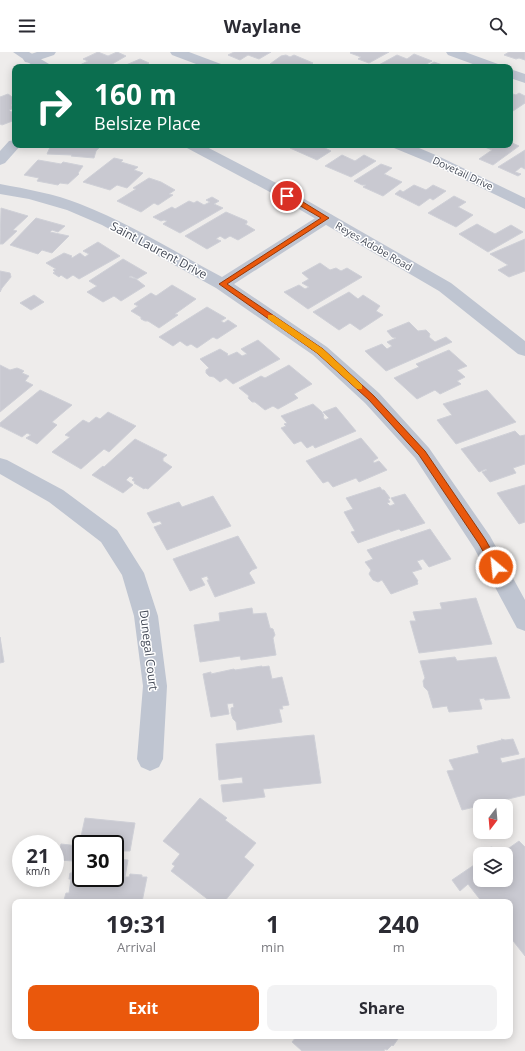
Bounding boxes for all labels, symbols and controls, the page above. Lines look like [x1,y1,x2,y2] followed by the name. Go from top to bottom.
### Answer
[224,14,301,38] text: Waylane
[16,15,38,37] icon: menu
[487,15,509,37] icon: search
[94,75,177,113] text: 160 m
[28,80,80,132] icon: right
[94,111,201,135] text: Belsize Place
[431,153,496,193] street label: Dovetail Drive
[270,179,304,213] pin
[276,185,298,207] icon: arrive
[108,217,210,283] street label: Saint Laurent Drive
[333,218,415,274] street label: Reyes Adobe Road
[475,546,517,588] position arrow
[136,609,162,691] street label: Dunegal Court
[473,799,513,839] north arrow
[473,799,513,887] map controls
[72,835,124,887] speed limit sign: 30
[27,842,49,869] text: 21
[473,847,513,887] button: layers
[26,864,50,878] text: km/h
[106,907,167,940] text: 19:31
[266,907,280,940] text: 1
[378,907,419,940] text: 240
[117,938,156,956] text: Arrival
[261,938,284,956] text: min
[393,938,405,956] text: m
[28,985,259,1031] button: Exit
[267,985,497,1031] button: Share

